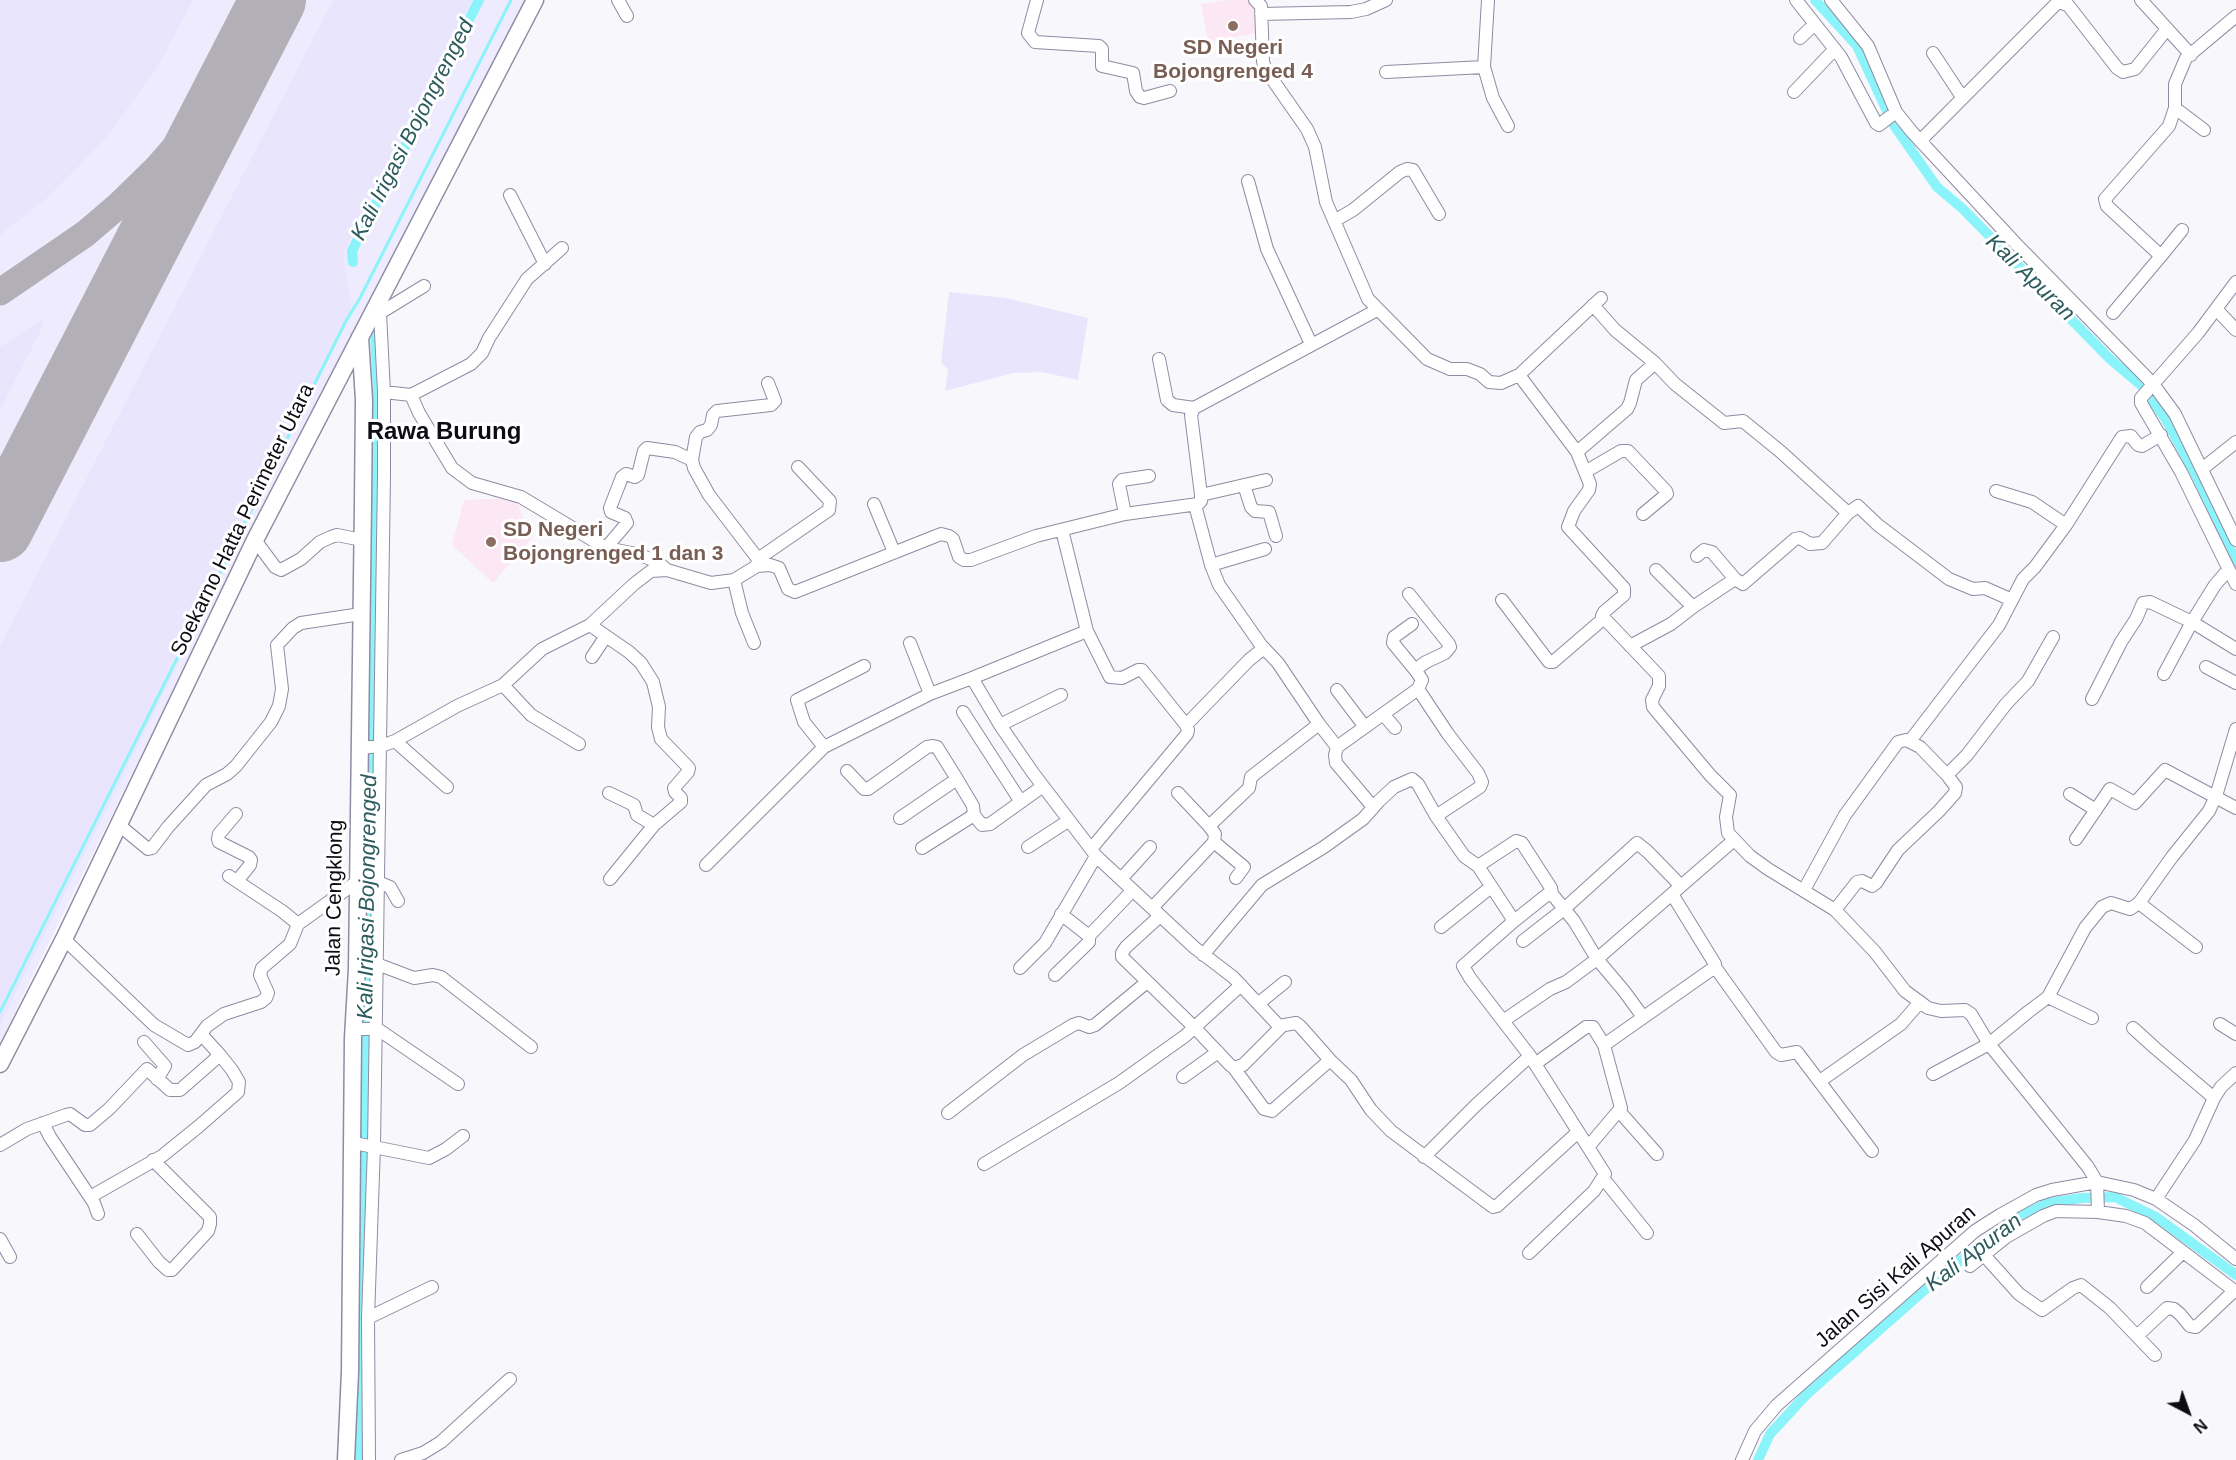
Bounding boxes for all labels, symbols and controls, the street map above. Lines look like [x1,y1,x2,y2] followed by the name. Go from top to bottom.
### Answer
[346,15,480,245] water label: Kali Irigasi Bojongrenged
[1226,19,1240,33] marker: SD Negeri Bojongrenged 4
[1153,35,1313,85] place label: SD Negeri Bojongrenged 4
[1980,229,2080,327] water label: Kali Apuran
[166,380,320,660] street label: Soekarno Hatta Perimeter Utara
[367,418,521,446] district label: Rawa Burung
[503,517,724,567] place label: SD Negeri Bojongrenged 1 dan 3
[484,535,498,549] marker: SD Negeri Bojongrenged 1 dan 3
[353,774,383,1020] water label: Kali Irigasi Bojongrenged
[321,820,349,976] street label: Jalan Cengklong
[1811,1200,1981,1354] street label: Jalan Sisi Kali Apuran
[1921,1208,2027,1298] water label: Kali Apuran
[2158,1382,2218,1442] north arrow
[2190,1416,2210,1436] text: N

